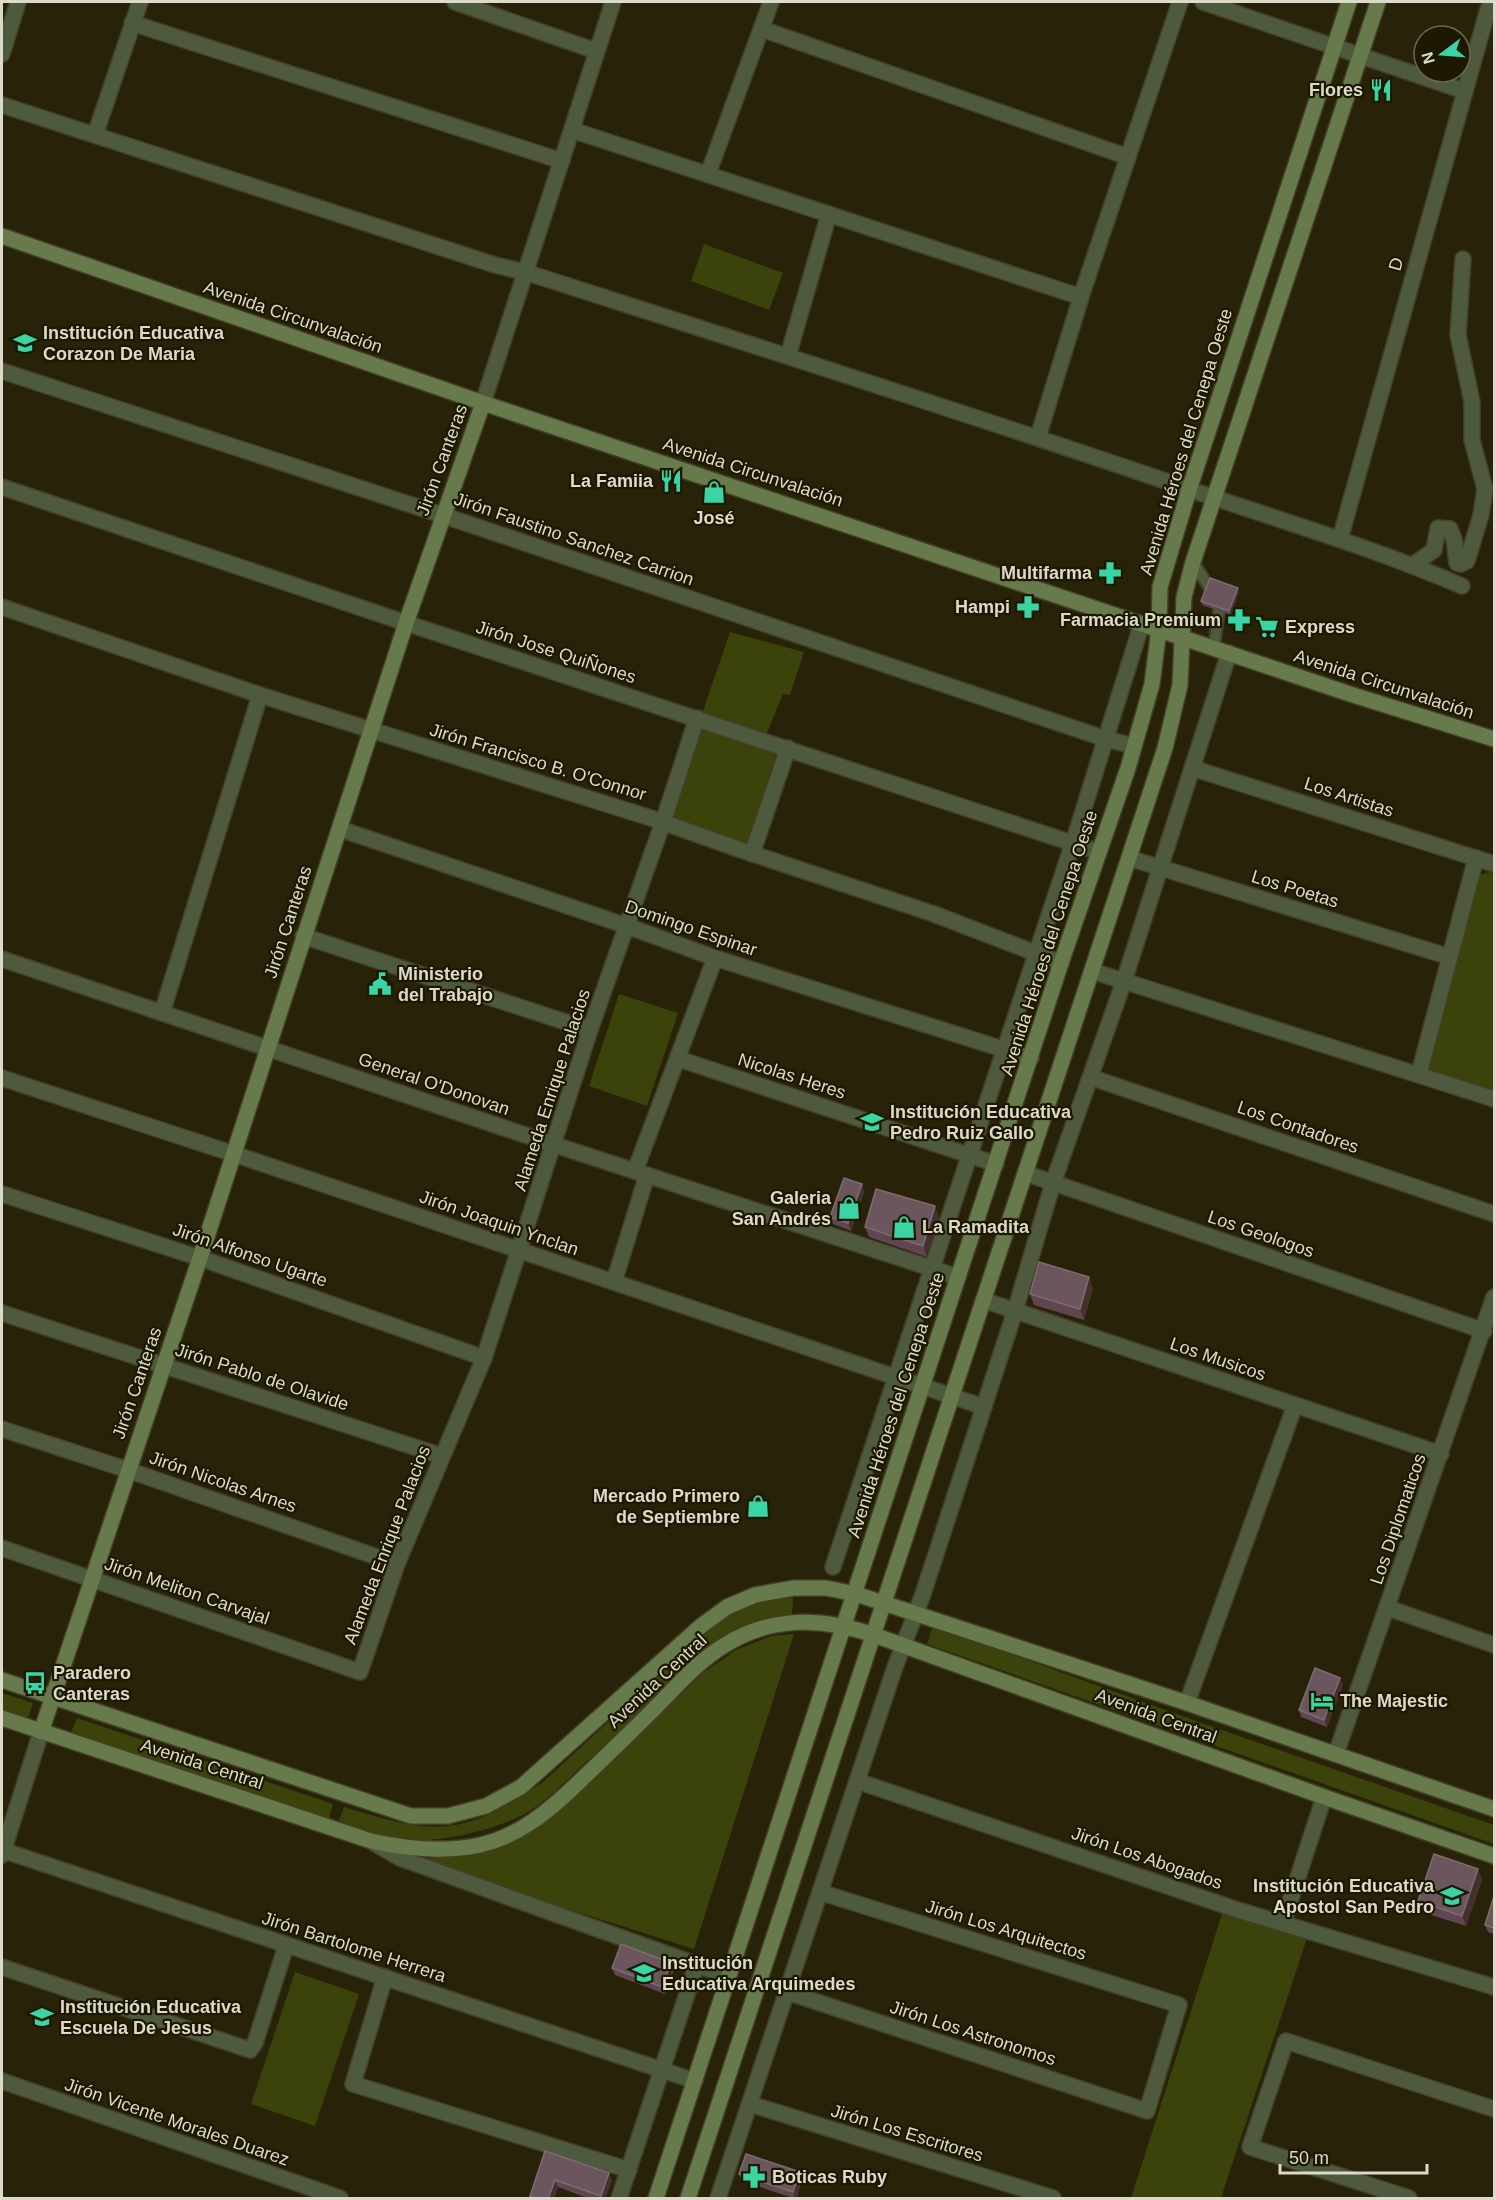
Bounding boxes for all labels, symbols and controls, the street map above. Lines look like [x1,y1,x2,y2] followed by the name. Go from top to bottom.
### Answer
[1412,24,1472,84] north arrow
[1418,50,1438,66] text: N
[1368,77,1394,103] restaurant icon: Flores
[1309,80,1363,100] place label: Flores
[1385,255,1407,273] street label: D
[201,277,385,357] street label: Avenida Circunvalación
[1136,306,1236,578] street label: Avenida Héroes del Cenepa Oeste
[43,323,225,364] place label: Institución Educativa Corazon De Maria
[12,330,38,356] school or university icon: Institución Educativa Corazon De Maria
[413,402,471,518] street label: Jirón Canteras
[661,433,845,511] street label: Avenida Circunvalación
[658,468,684,494] restaurant icon: La Famiia
[570,471,654,491] place label: La Famiia
[701,479,727,505] shop icon: José
[452,489,696,589] street label: Jirón Faustino Sanchez Carrion
[693,508,735,528] place label: José
[1097,560,1123,586] pharmacy icon: Multifarma
[1001,563,1093,583] place label: Multifarma
[1015,594,1041,620] pharmacy icon: Hampi
[955,597,1010,617] place label: Hampi
[1226,607,1252,633] pharmacy icon: Farmacia Premium
[1060,610,1221,630] place label: Farmacia Premium
[1254,614,1280,640] supermarket icon: Express
[473,616,639,687] street label: Jirón Jose QuiÑones
[1285,617,1355,637] place label: Express
[1292,645,1476,723] street label: Avenida Circunvalación
[427,719,649,805] street label: Jirón Francisco B. O'Connor
[1302,773,1396,821] street label: Los Artistas
[997,808,1101,1078] street label: Avenida Héroes del Cenepa Oeste
[260,863,316,981] street label: Jirón Canteras
[1249,866,1341,912] street label: Los Poetas
[622,896,760,960] street label: Domingo Espinar
[398,964,493,1005] place label: Ministerio del Trabajo
[367,971,393,997] public building icon: Ministerio del Trabajo
[510,987,594,1193] street label: Alameda Enrique Palacios
[356,1049,512,1119] street label: General O'Donovan
[736,1049,848,1103] street label: Nicolas Heres
[1235,1097,1361,1157] street label: Los Contadores
[890,1102,1072,1143] place label: Institución Educativa Pedro Ruiz Gallo
[859,1109,885,1135] school or university icon: Institución Educativa Pedro Ruiz Gallo
[417,1186,581,1260] street label: Jirón Joaquin Ynclan
[732,1188,832,1229] place label: Galeria San Andrés
[836,1195,862,1221] shop icon: Galeria San Andrés
[1205,1206,1317,1262] street label: Los Geologos
[891,1214,917,1240] shop icon: La Ramadita
[922,1217,1030,1237] place label: La Ramadita
[170,1219,330,1291] street label: Jirón Alfonso Ugarte
[844,1270,948,1540] street label: Avenida Héroes del Cenepa Oeste
[108,1324,166,1442] street label: Jirón Canteras
[1167,1333,1269,1385] street label: Los Musicos
[173,1340,351,1414] street label: Jirón Pablo de Olavide
[340,1443,434,1647] street label: Alameda Enrique Palacios
[147,1447,299,1517] street label: Jirón Nicolas Arnes
[1366,1451,1430,1587] street label: Los Diplomaticos
[593,1486,740,1527] place label: Mercado Primero de Septiembre
[745,1493,771,1519] shop icon: Mercado Primero de Septiembre
[102,1553,272,1629] street label: Jirón Meliton Carvajal
[603,1630,711,1732] street label: Avenida Central
[53,1663,131,1704] place label: Paradero Canteras
[22,1670,48,1696] bus stop icon: Paradero Canteras
[1093,1685,1219,1747] street label: Avenida Central
[1309,1688,1335,1714] hotel icon: The Majestic
[1340,1691,1448,1711] place label: The Majestic
[138,1735,266,1793] street label: Avenida Central
[1069,1823,1225,1893] street label: Jirón Los Abogados
[1253,1876,1435,1917] place label: Institución Educativa Apostol San Pedro
[1439,1883,1465,1909] school or university icon: Institución Educativa Apostol San Pedro
[923,1896,1089,1964] street label: Jirón Los Arquitectos
[260,1908,449,1986] street label: Jirón Bartolome Herrera
[662,1953,855,1994] place label: Institución Educativa Arquimedes
[631,1960,657,1986] school or university icon: Institución Educativa Arquimedes
[60,1997,242,2038] place label: Institución Educativa Escuela De Jesus
[888,1997,1058,2069] street label: Jirón Los Astronomos
[29,2004,55,2030] school or university icon: Institución Educativa Escuela De Jesus
[62,2074,292,2170] street label: Jirón Vicente Morales Duarez
[828,2100,986,2166] street label: Jirón Los Escritores
[1280,2137,1427,2175] scale bar
[1289,2148,1329,2168] text: 50 m
[741,2164,767,2190] pharmacy icon: Boticas Ruby
[772,2167,887,2187] place label: Boticas Ruby

